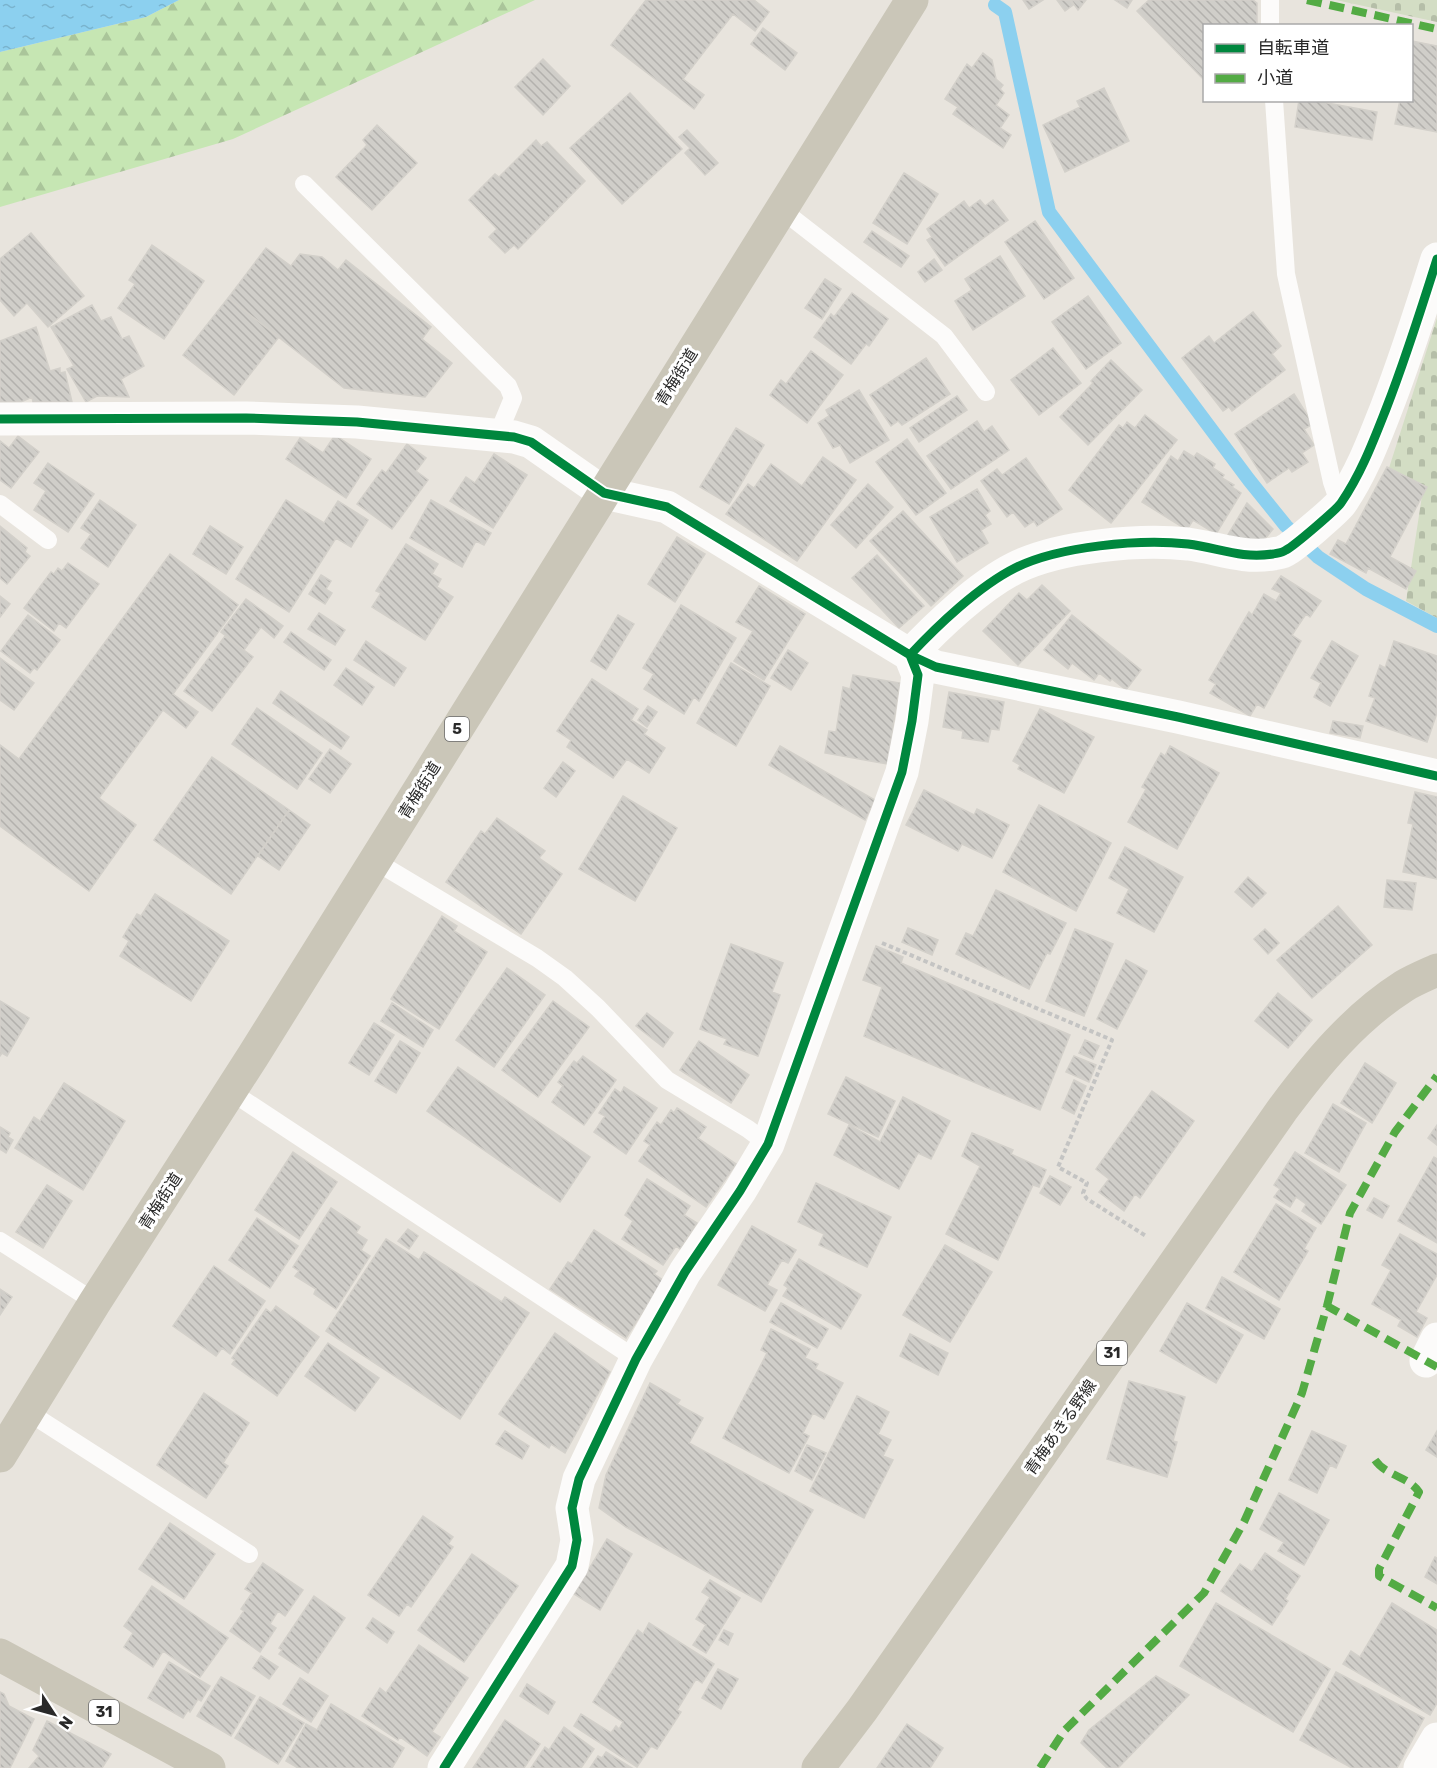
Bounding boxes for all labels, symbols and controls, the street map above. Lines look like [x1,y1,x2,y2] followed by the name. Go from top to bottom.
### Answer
[1203,24,1413,102] legend
[1257,37,1329,59] text: 自転車道
[1257,67,1293,89] text: 小道
[651,345,701,409] street label: 青梅街道
[445,717,469,741] road number: 5
[394,758,444,822] street label: 青梅街道
[135,1169,186,1233] street label: 青梅街道
[1097,1341,1127,1365] road number: 31
[1021,1376,1100,1478] street label: 青梅あきる野線
[24,1684,84,1744] north arrow
[89,1700,119,1724] road number: 31
[55,1712,77,1733] text: N

